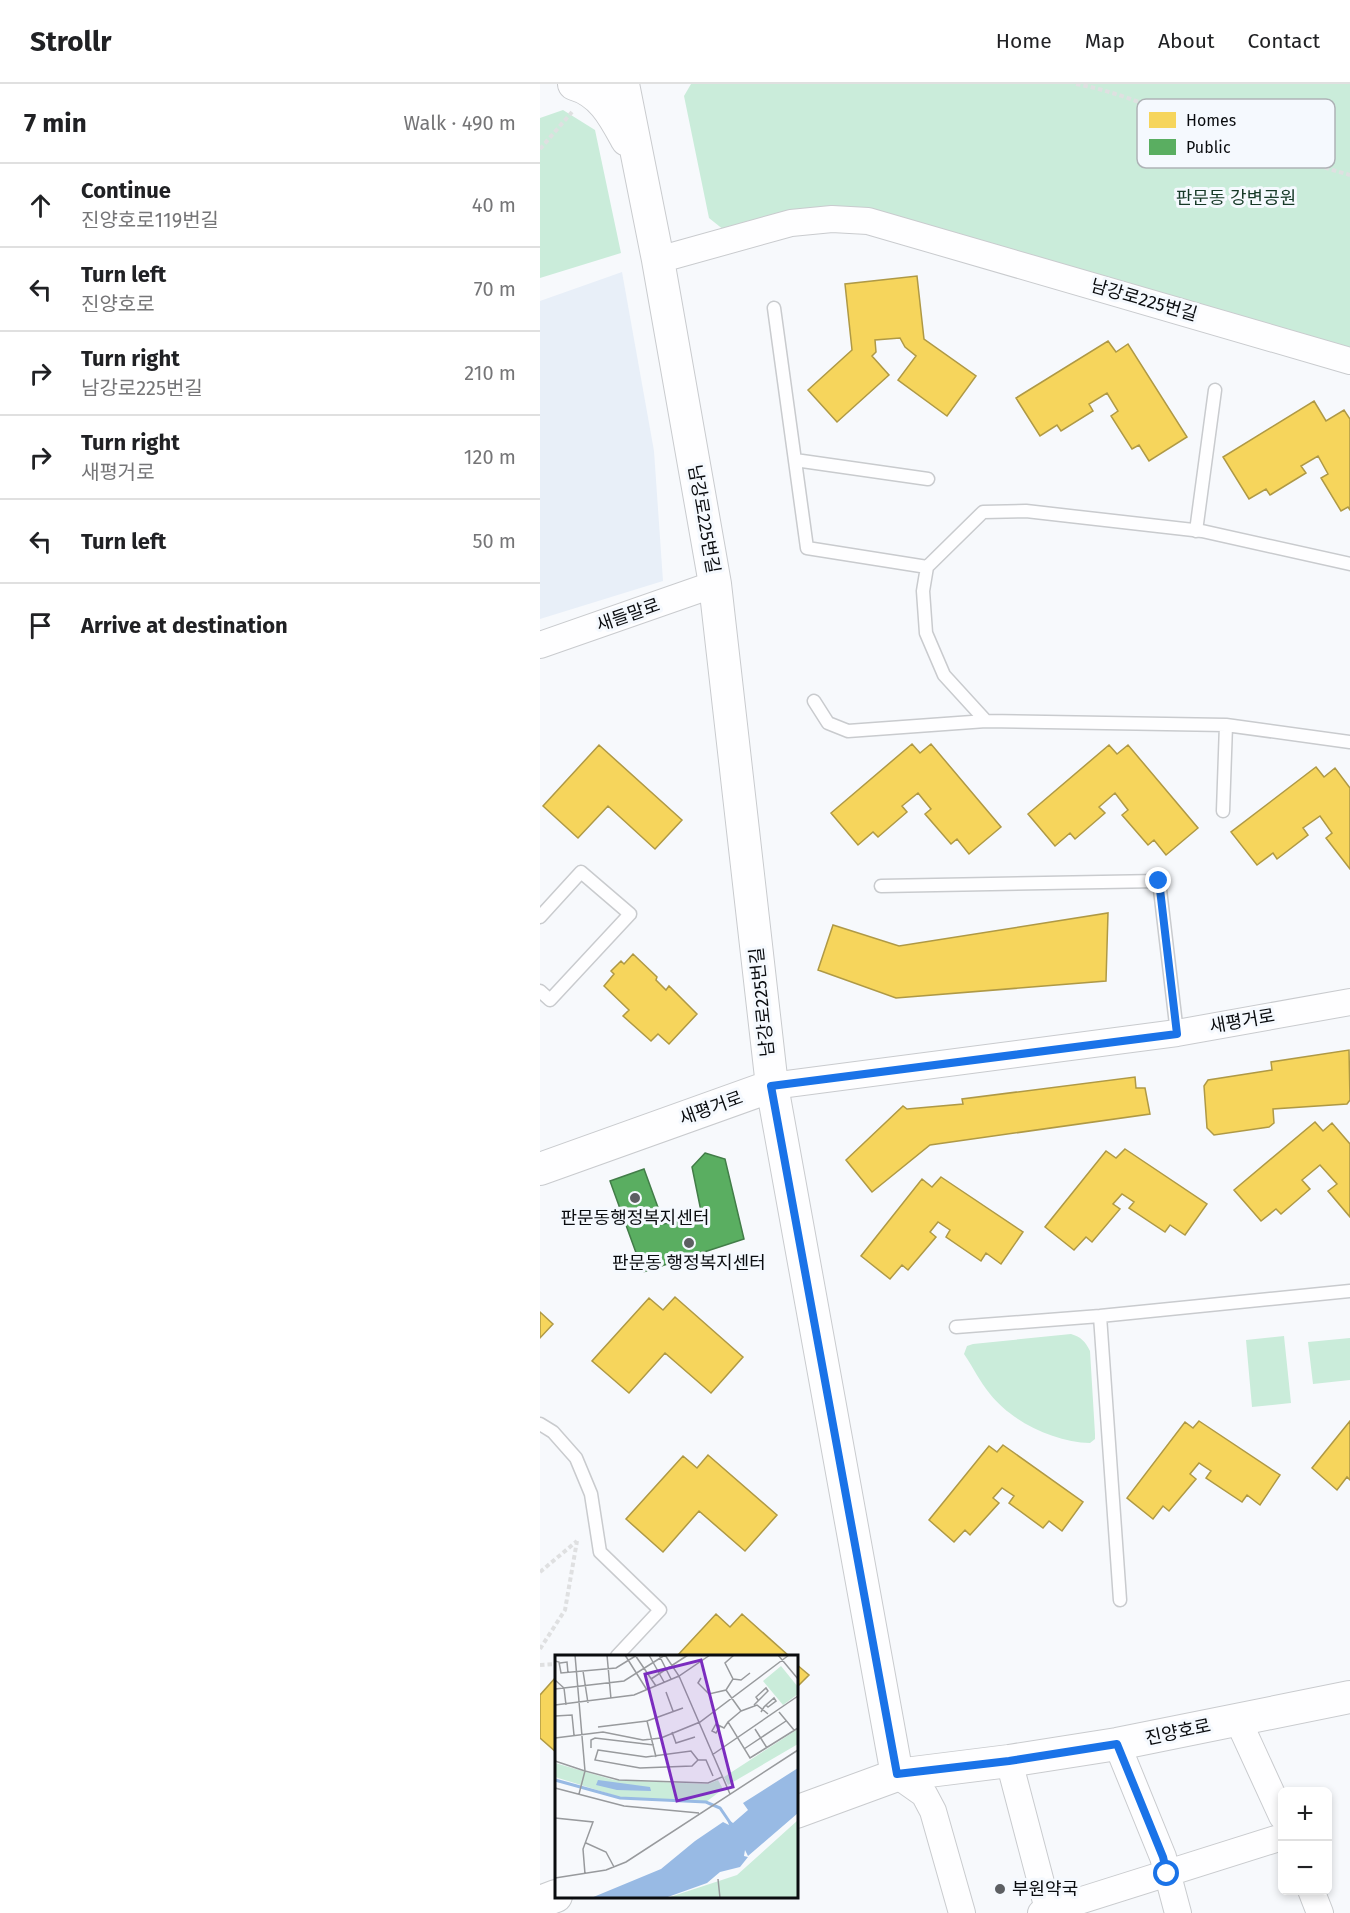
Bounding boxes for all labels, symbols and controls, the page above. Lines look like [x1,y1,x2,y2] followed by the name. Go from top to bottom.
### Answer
[30,25,111,58] text: Strollr
[996,28,1052,54] text: Home
[1085,28,1125,54] text: Map
[1158,28,1215,54] text: About
[1248,28,1320,54] text: Contact
[1137,99,1335,168] legend
[24,108,87,139] text: 7 min
[404,111,516,135] text: Walk · 490 m
[1186,111,1236,130] text: Homes
[1186,138,1231,157] text: Public
[81,177,171,204] text: Continue
[1176,187,1296,209] park label: 판문동 강변공원
[24,189,57,222] icon: ahead
[472,193,516,217] text: 40 m
[81,208,219,232] text: 진양호로119번길
[81,261,166,288] text: Turn left
[24,273,57,306] icon: left
[1088,274,1200,326] street label: 남강로225번길
[474,277,516,301] text: 70 m
[81,292,155,316] text: 진양호로
[81,345,180,372] text: Turn right
[24,357,57,390] icon: right
[464,361,516,385] text: 210 m
[81,376,203,400] text: 남강로225번길
[81,429,180,456] text: Turn right
[24,441,57,474] icon: right
[464,445,516,469] text: 120 m
[81,460,155,484] text: 새평거로
[684,463,724,575] street label: 남강로225번길
[24,525,57,558] icon: left
[81,528,166,555] text: Turn left
[472,529,516,553] text: 50 m
[593,594,663,636] street label: 새들말로
[24,609,57,642] icon: arrive
[81,612,288,639] text: Arrive at destination
[1145,867,1171,893] route end
[745,946,779,1058] street label: 남강로225번길
[1207,1004,1277,1038] street label: 새평거로
[676,1086,746,1130] street label: 새평거로
[628,1191,642,1205] marker: 판문동행정복지센터
[560,1207,710,1229] place label: 판문동행정복지센터
[682,1236,696,1250] marker: 판문동 행정복지센터
[612,1252,766,1274] place label: 판문동 행정복지센터
[555,1655,798,1898] inset map
[1143,1714,1213,1750] street label: 진양호로
[1278,1787,1332,1895] map controls
[1278,1787,1332,1841] button: +
[1278,1841,1332,1895] button: −
[1153,1860,1179,1886] route start
[1012,1878,1078,1900] place label: 부원약국
[993,1882,1007,1896] marker: 부원약국

